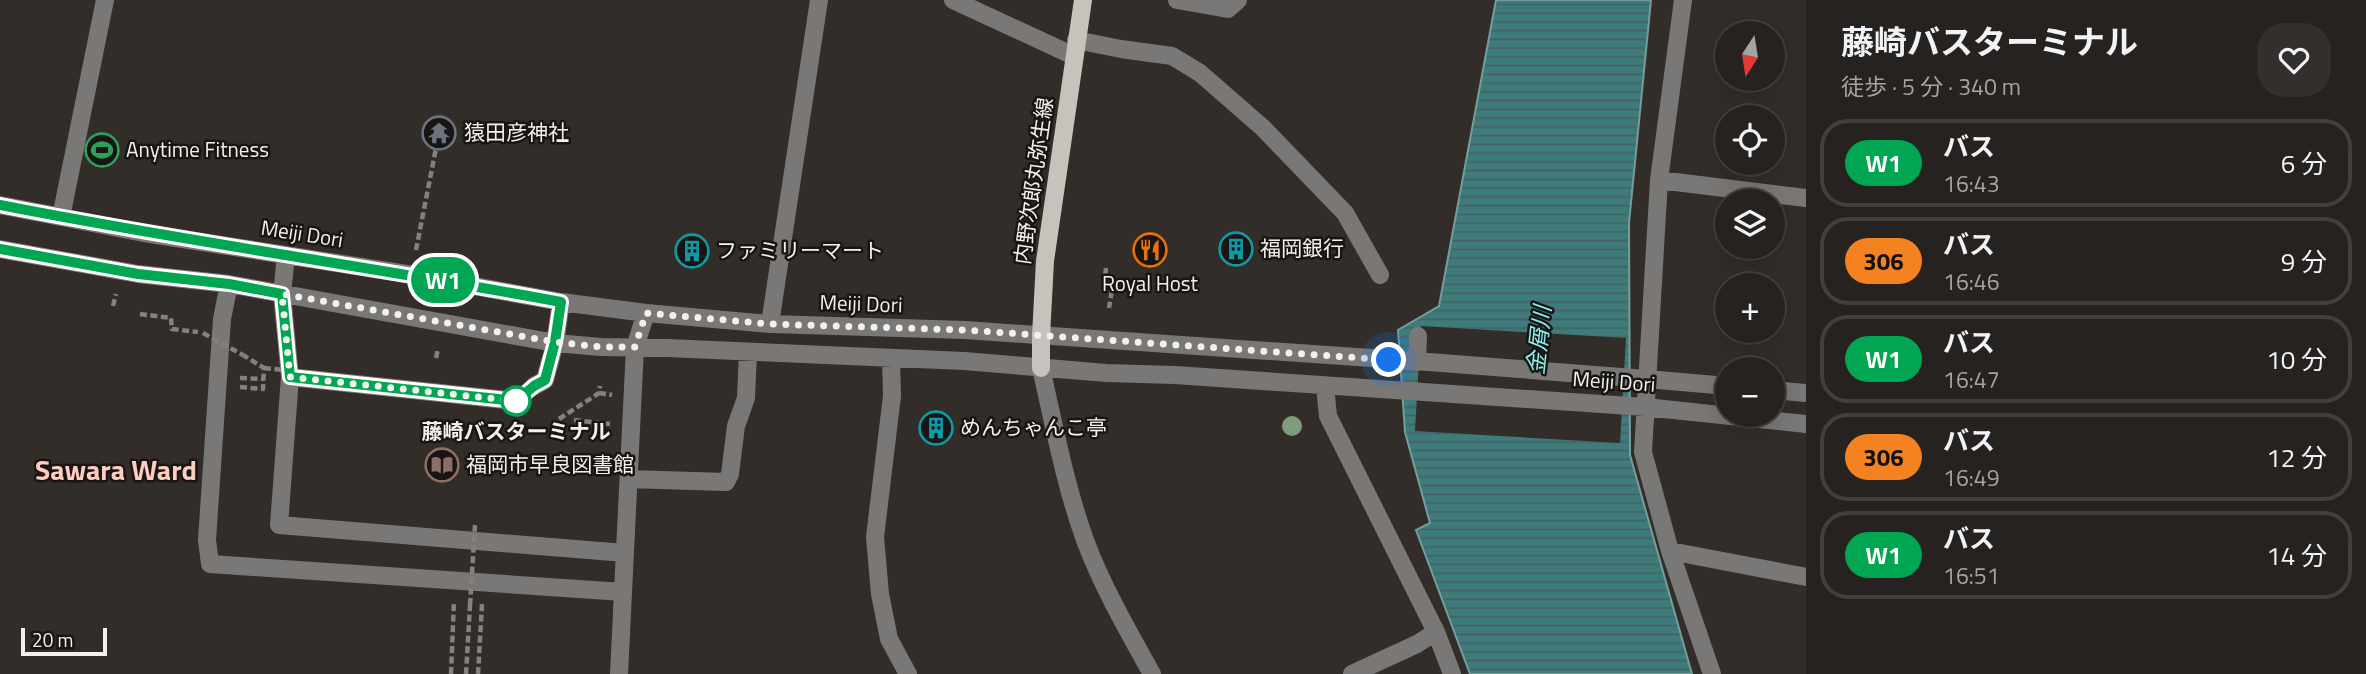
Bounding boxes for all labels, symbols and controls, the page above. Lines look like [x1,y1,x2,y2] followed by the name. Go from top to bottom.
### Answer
[1841,17,2138,67] text: 藤崎バスターミナル
[1715,21,1785,91] north arrow
[1715,21,1785,427] map controls
[2257,23,2331,97] button: heart
[1841,69,2021,104] text: 徒歩 · 5 分 · 340 m
[1005,95,1061,266] street label: 内野次郎丸弥生線
[1715,105,1785,175] button: locate
[420,114,458,152] temple icon: 猿田彦神社
[464,116,569,148] place label: 猿田彦神社
[1943,127,1995,166] text: バス
[83,131,121,169] sports icon: Anytime Fitness
[126,133,269,165] place label: Anytime Fitness
[2281,144,2327,183] text: 6 分
[1866,145,1901,181] text: W1
[1943,166,2000,201] text: 16:43
[1715,189,1785,259] button: layers
[259,211,346,255] street label: Meiji Dori
[1943,225,1995,264] text: バス
[1217,230,1255,268] building icon: 福岡銀行
[1131,231,1169,269] restaurant icon: Royal Host
[673,232,711,270] building icon: ファミリーマート
[1260,232,1344,264] place label: 福岡銀行
[716,234,884,266] place label: ファミリーマート
[2281,242,2327,281] text: 9 分
[1863,243,1904,279] text: 306
[412,257,474,303] line badge: W1
[425,262,461,298] text: W1
[1943,264,2000,299] text: 16:46
[1102,267,1199,299] place label: Royal Host
[1715,273,1785,343] button: +
[819,286,903,320] street label: Meiji Dori
[1517,301,1560,376] water label: 金屑川
[1943,323,1995,362] text: バス
[2266,340,2327,379] text: 10 分
[1866,341,1901,377] text: W1
[1371,342,1406,377] your location
[1715,357,1785,427] button: −
[1572,362,1657,400] street label: Meiji Dori
[1943,362,2000,397] text: 16:47
[501,386,531,416] marker: 藤崎バスターミナル
[917,409,955,447] building icon: めんちゃんこ亭
[960,411,1107,443] place label: めんちゃんこ亭
[422,415,611,447] place label: 藤崎バスターミナル
[1943,421,1995,460] text: バス
[2266,438,2327,477] text: 12 分
[1863,439,1904,475] text: 306
[423,446,461,484] library icon: 福岡市早良図書館
[35,448,197,491] district label: Sawara Ward
[466,448,634,480] place label: 福岡市早良図書館
[1943,460,2000,495] text: 16:49
[1943,519,1995,558] text: バス
[2266,536,2327,575] text: 14 分
[1866,537,1901,573] text: W1
[1943,558,2000,593] text: 16:51
[21,625,107,657] scale bar
[32,625,73,654] text: 20 m

